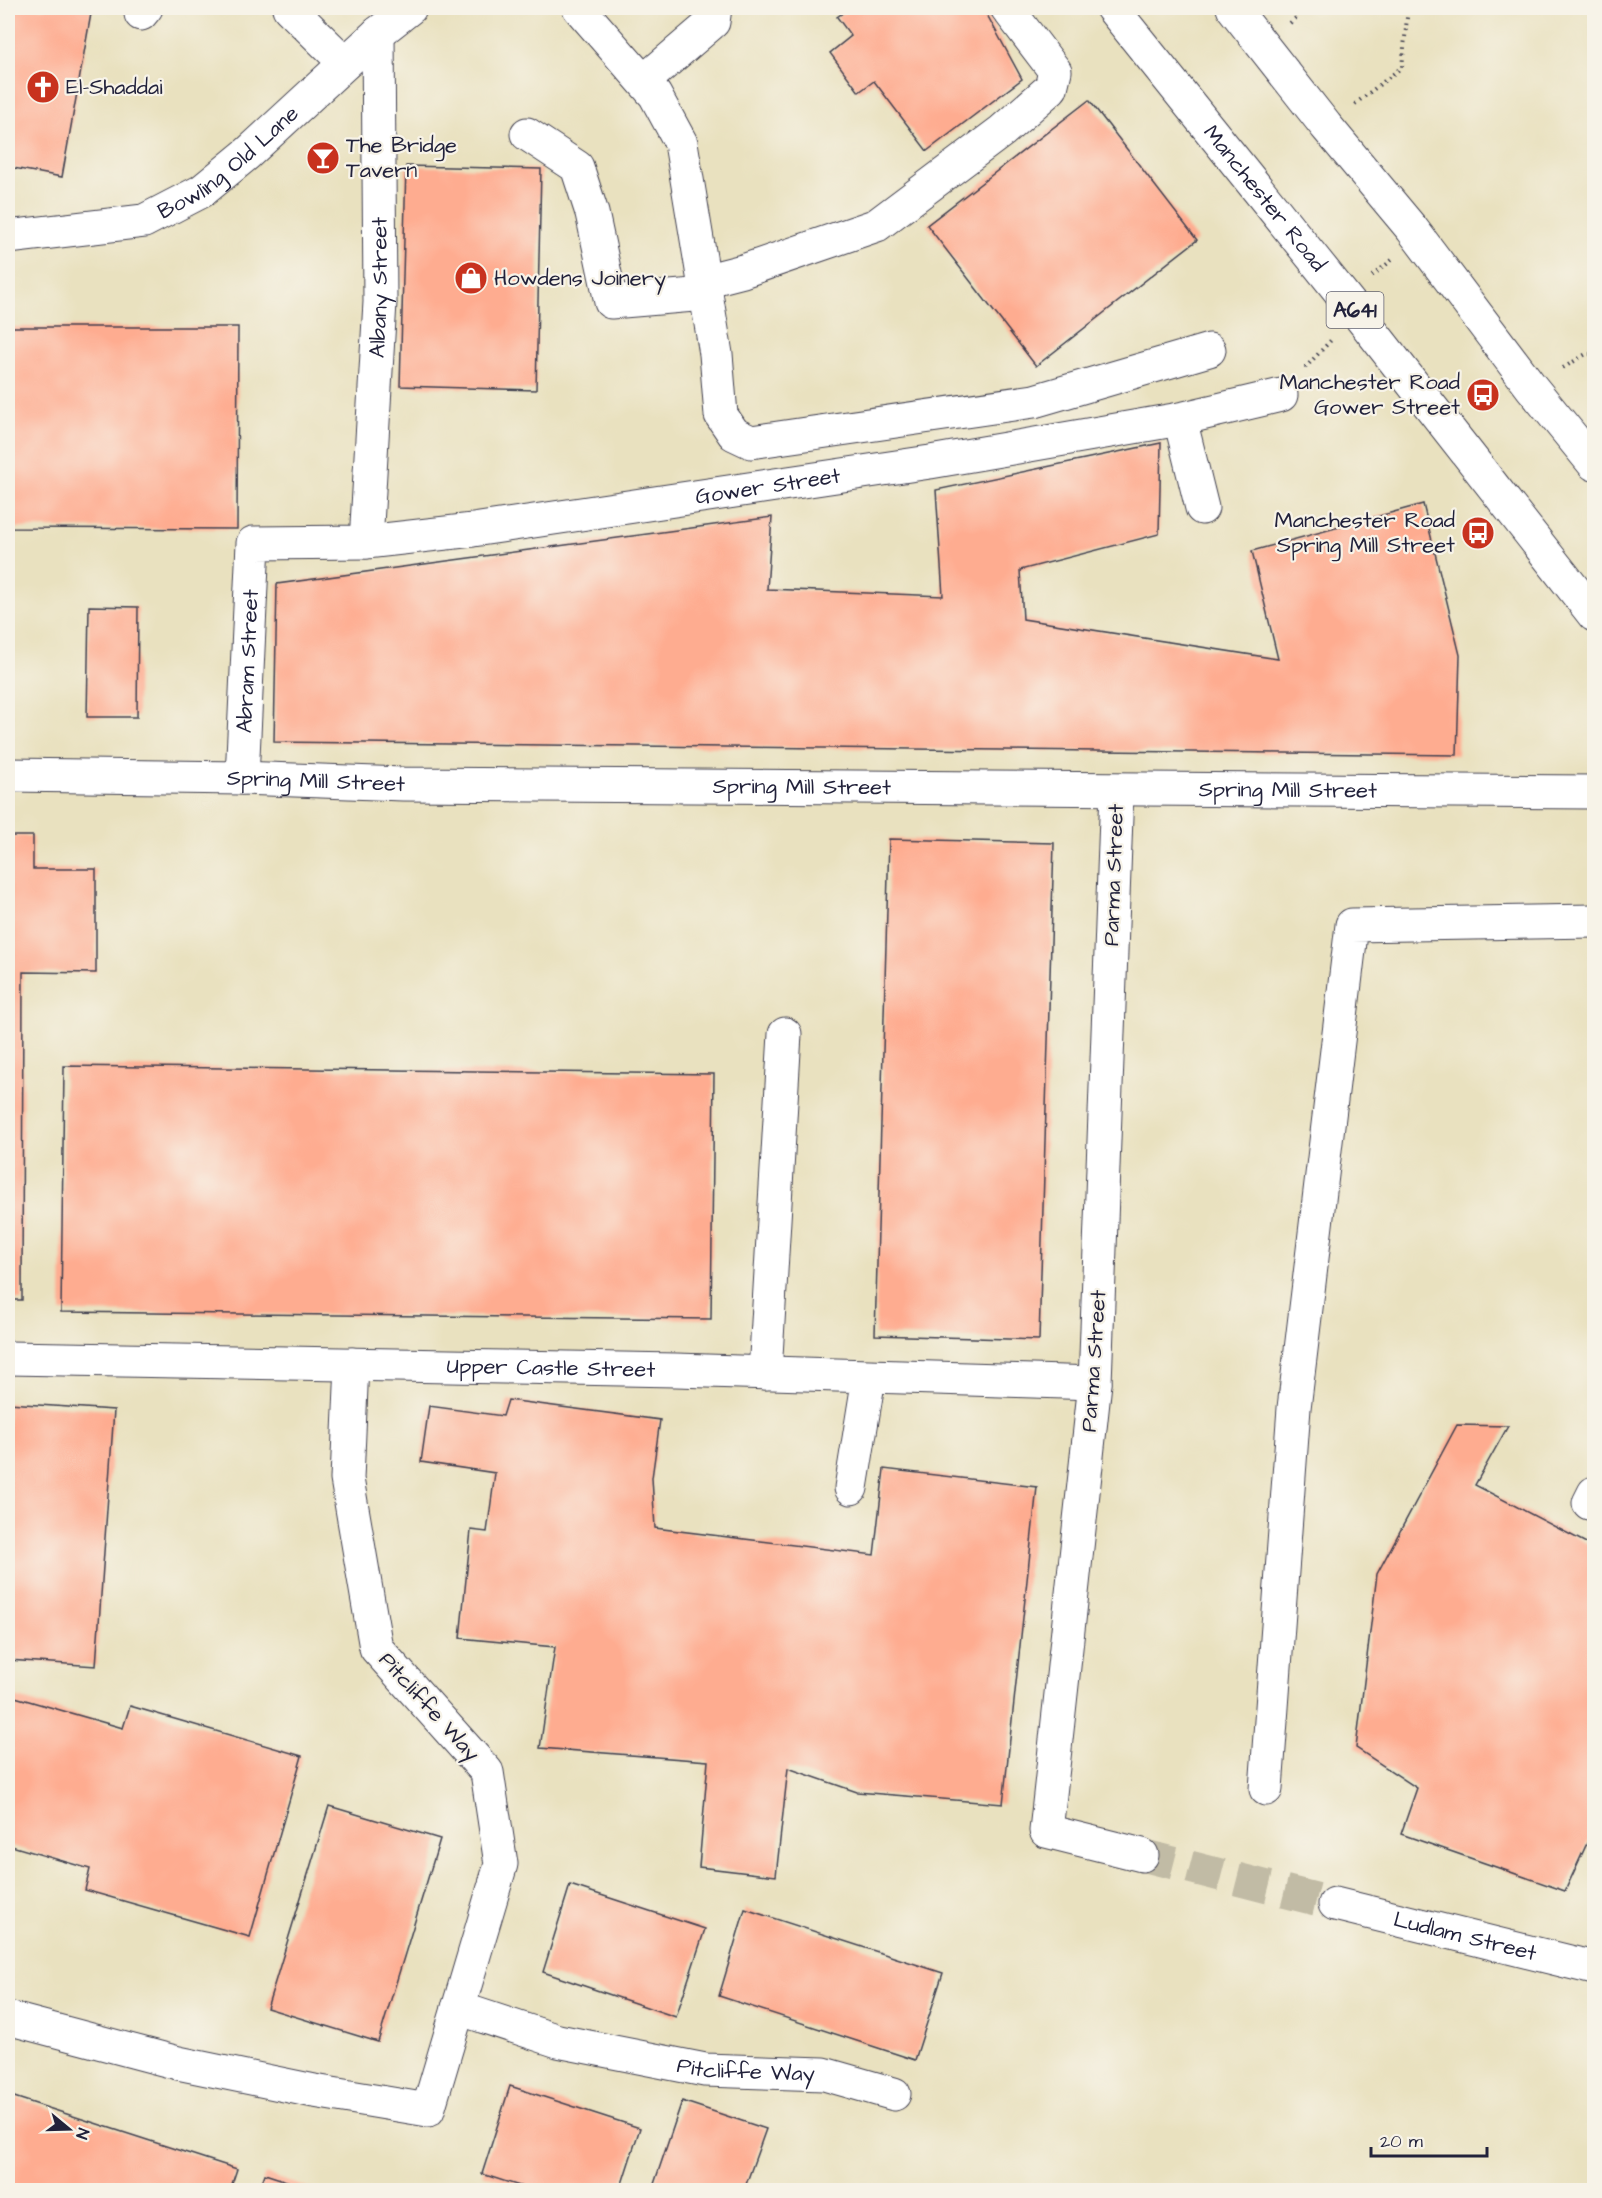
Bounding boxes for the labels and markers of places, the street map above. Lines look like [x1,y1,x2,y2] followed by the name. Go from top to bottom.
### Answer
[25,69,61,105] church icon: El-Shaddai
[66,72,163,103] place label: El-Shaddai
[346,130,457,186] place label: The Bridge Tavern
[305,140,341,176] bar icon: The Bridge Tavern
[453,260,489,296] shop icon: Howdens Joinery
[494,263,666,295] place label: Howdens Joinery
[1280,367,1460,423] place label: Manchester Road Gower Street
[1465,377,1501,413] bus stop icon: Manchester Road Gower Street
[1275,505,1455,562] place label: Manchester Road Spring Mill Street
[1460,515,1496,551] bus stop icon: Manchester Road Spring Mill Street

